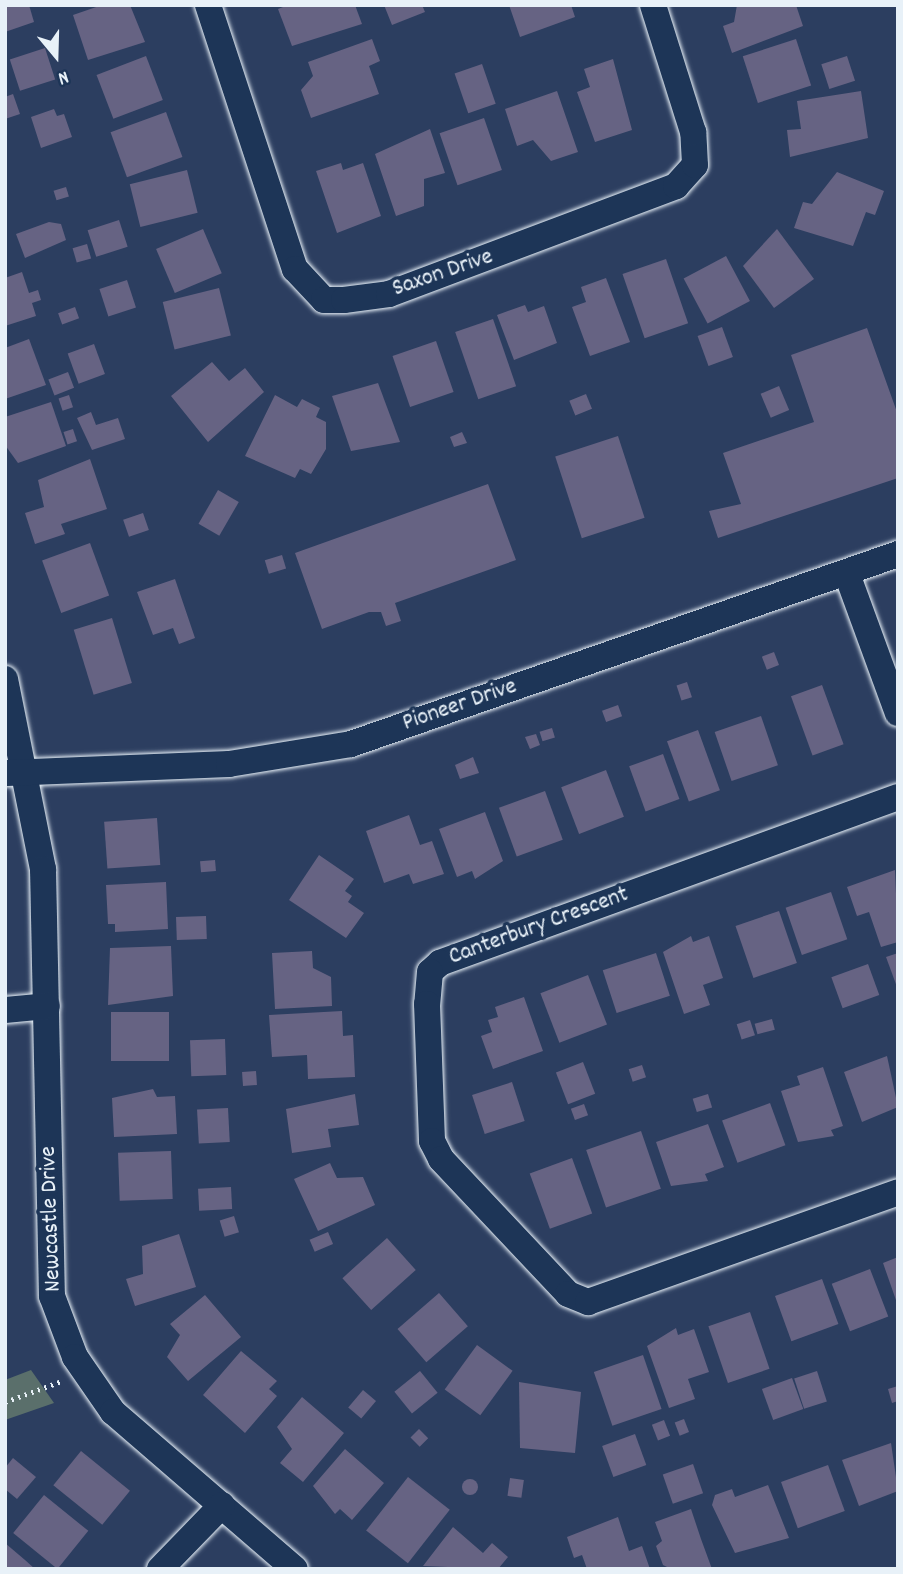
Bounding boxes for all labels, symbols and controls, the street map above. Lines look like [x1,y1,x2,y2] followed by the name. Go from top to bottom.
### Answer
[21,21,91,91] north arrow
[54,62,72,91] text: N
[389,243,497,305] street label: Saxon Drive
[399,673,521,739] street label: Pioneer Drive
[445,881,633,973] street label: Canterbury Crescent
[35,1146,69,1292] street label: Newcastle Drive

